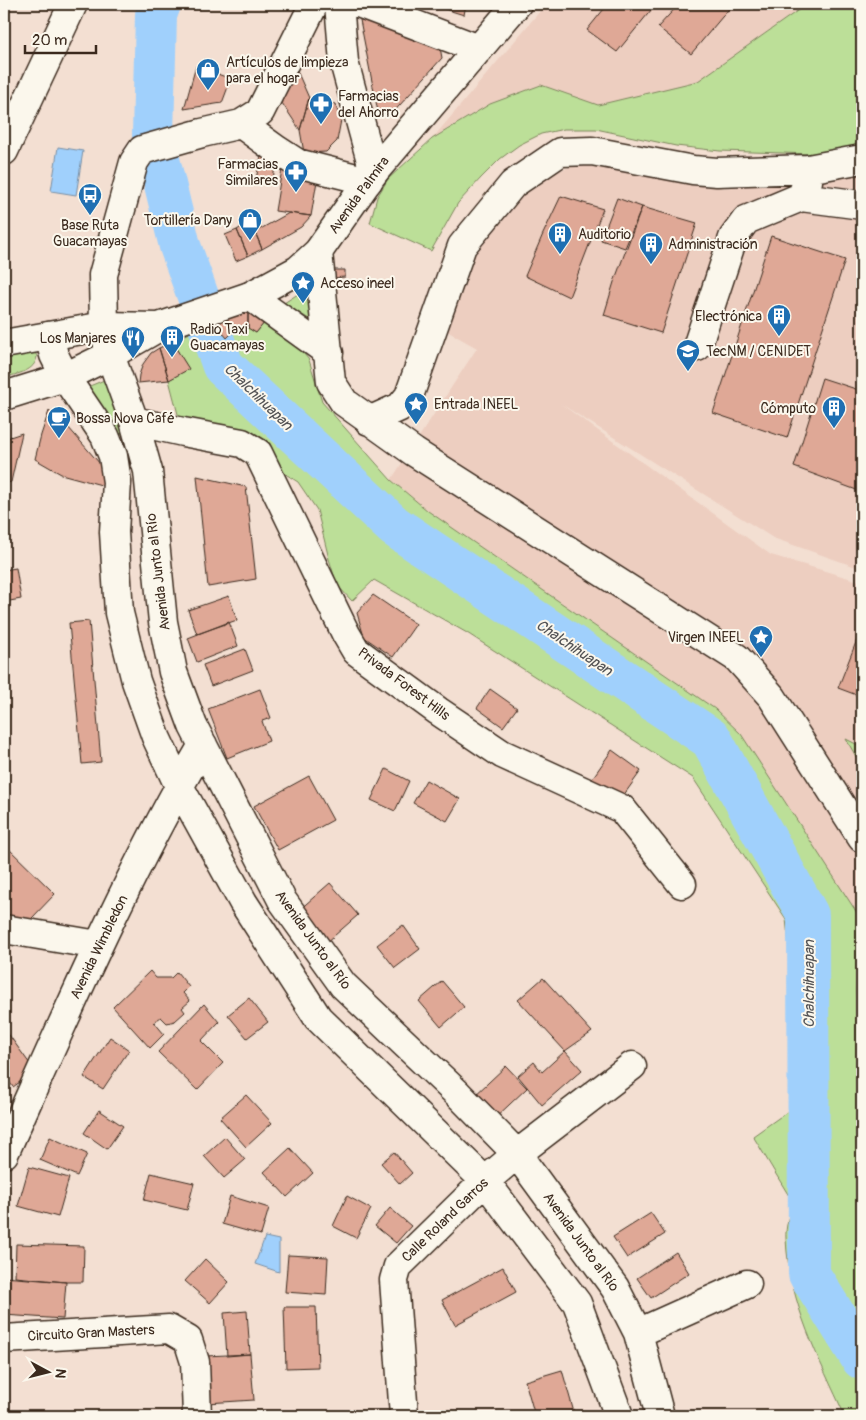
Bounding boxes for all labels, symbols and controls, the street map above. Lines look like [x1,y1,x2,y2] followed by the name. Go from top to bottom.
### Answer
[25,22,96,54] scale bar
[32,31,67,50] text: 20 m
[226,54,349,87] place label: Artículos de limpieza para el hogar
[195,57,221,91] shop icon: Artículos de limpieza para el hogar
[338,88,399,121] place label: Farmacias del Ahorro
[308,91,334,125] pharmacy icon: Farmacias del Ahorro
[325,153,393,237] street label: Avenida Palmira
[218,156,279,189] place label: Farmacias Similares
[283,159,309,193] pharmacy icon: Farmacias Similares
[77,182,103,216] bus stop icon: Base Ruta Guacamayas
[237,207,263,241] shop icon: Tortillería Dany
[144,212,232,229] place label: Tortillería Dany
[53,217,128,250] place label: Base Ruta Guacamayas
[547,221,573,255] building icon: Auditorio
[578,226,632,243] place label: Auditorio
[638,231,664,265] building icon: Administración
[668,236,758,253] place label: Administración
[290,270,316,304] place icon: Acceso ineel
[320,275,394,292] place label: Acceso ineel
[766,303,792,337] building icon: Electrónica
[695,308,762,325] place label: Electrónica
[190,321,265,354] place label: Radio Taxi Guacamayas
[159,324,185,358] building icon: Radio Taxi Guacamayas
[120,325,146,359] restaurant icon: Los Manjares
[40,330,117,347] place label: Los Manjares
[675,338,701,372] school or university icon: TecNM / CENIDET
[706,343,811,360] place label: TecNM / CENIDET
[220,360,297,435] water label: Chalchihuapan
[403,391,429,425] place icon: Entrada INEEL
[821,395,847,429] building icon: Cómputo
[434,396,519,413] place label: Entrada INEEL
[760,400,816,417] place label: Cómputo
[46,405,72,439] cafe icon: Bossa Nova Café
[76,410,175,427] place label: Bossa Nova Café
[142,512,174,632] street label: Avenida Junto al Río
[532,616,617,681] water label: Chalchihuapan
[748,624,774,658] place icon: Virgen INEEL
[668,629,744,646] place label: Virgen INEEL
[355,644,454,725] street label: Privada Forest Hills
[271,887,355,993] street label: Avenida Junto al Río
[66,892,132,1002] street label: Avenida Wimbledon
[800,939,819,1028] water label: Chalchihuapan
[398,1174,492,1266] street label: Calle Roland Garros
[539,1189,623,1295] street label: Avenida Junto al Río
[27,1321,156,1345] street label: Circuito Gran Masters
[22,1348,72,1398] north arrow
[51,1368,69,1379] text: N

